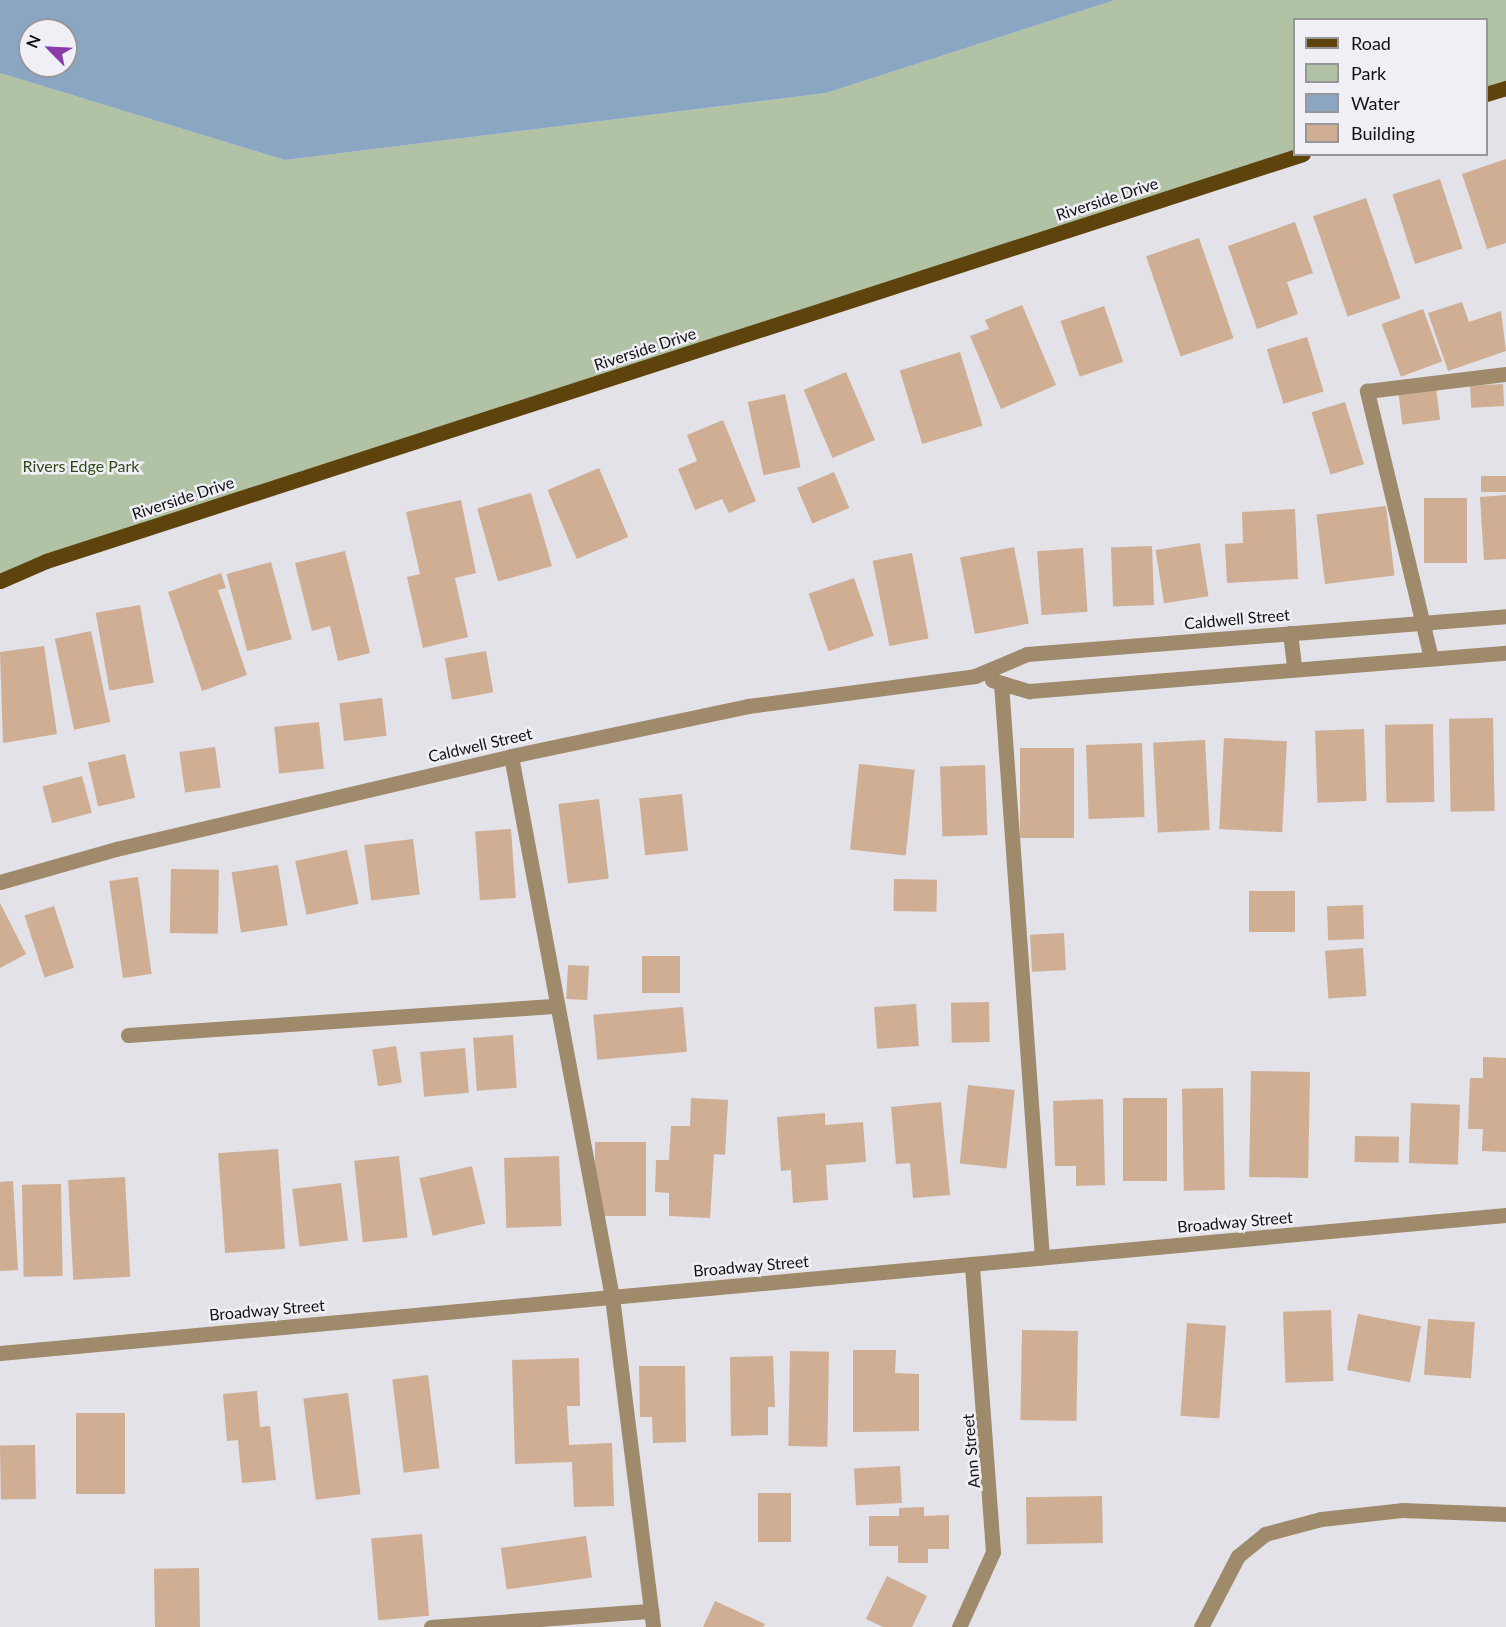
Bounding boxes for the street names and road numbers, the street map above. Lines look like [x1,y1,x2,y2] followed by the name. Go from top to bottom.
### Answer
[1053,173,1161,225] street label: Riverside Drive
[591,323,699,375] street label: Riverside Drive
[129,472,237,524] street label: Riverside Drive
[1183,605,1291,633] street label: Caldwell Street
[426,724,534,766] street label: Caldwell Street
[1176,1207,1294,1237] street label: Broadway Street
[692,1251,810,1281] street label: Broadway Street
[208,1295,326,1325] street label: Broadway Street
[958,1413,984,1489] street label: Ann Street

